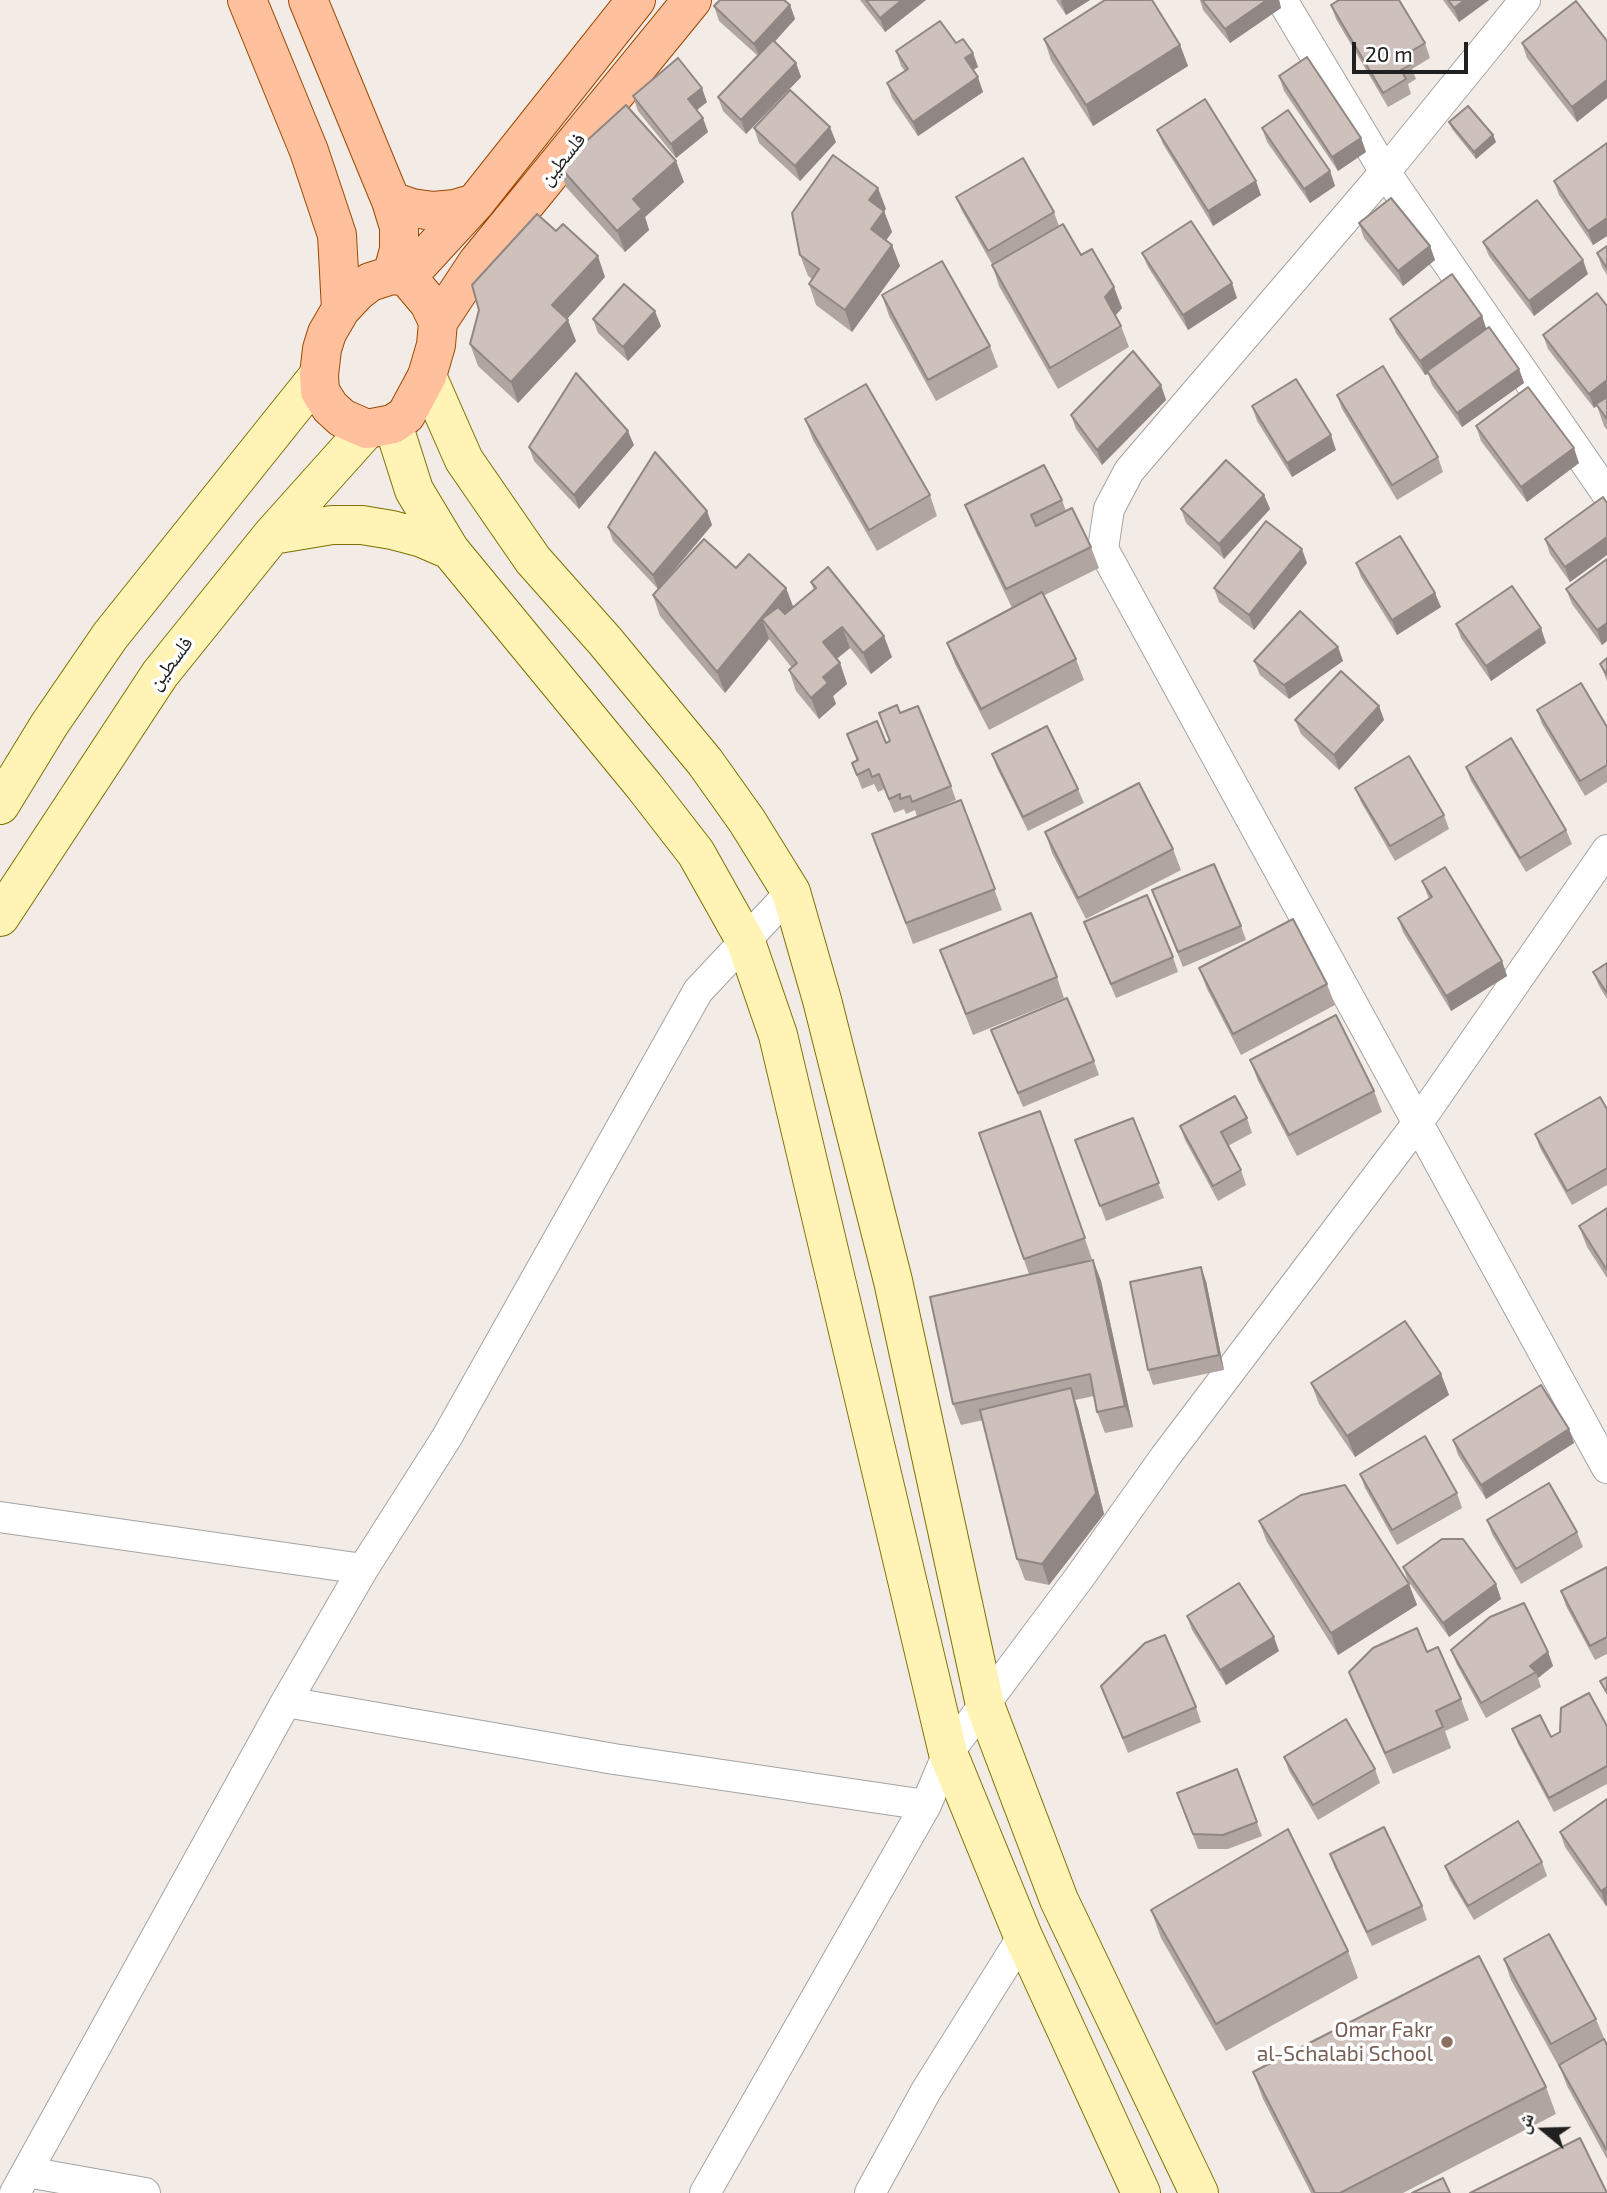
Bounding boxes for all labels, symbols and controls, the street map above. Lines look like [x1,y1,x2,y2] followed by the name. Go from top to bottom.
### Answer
[1355,28,1470,72] scale bar
[1365,41,1413,66] text: 20 m
[533,127,591,191] street label: فلسطين
[142,631,198,695] street label: فلسطين
[1257,2017,1433,2067] place label: Omar Fakr al-Schalabi School
[1439,2034,1455,2050] marker: Omar Fakr al-Schalabi School
[1509,2095,1579,2165] north arrow
[1510,2110,1538,2136] text: ش

